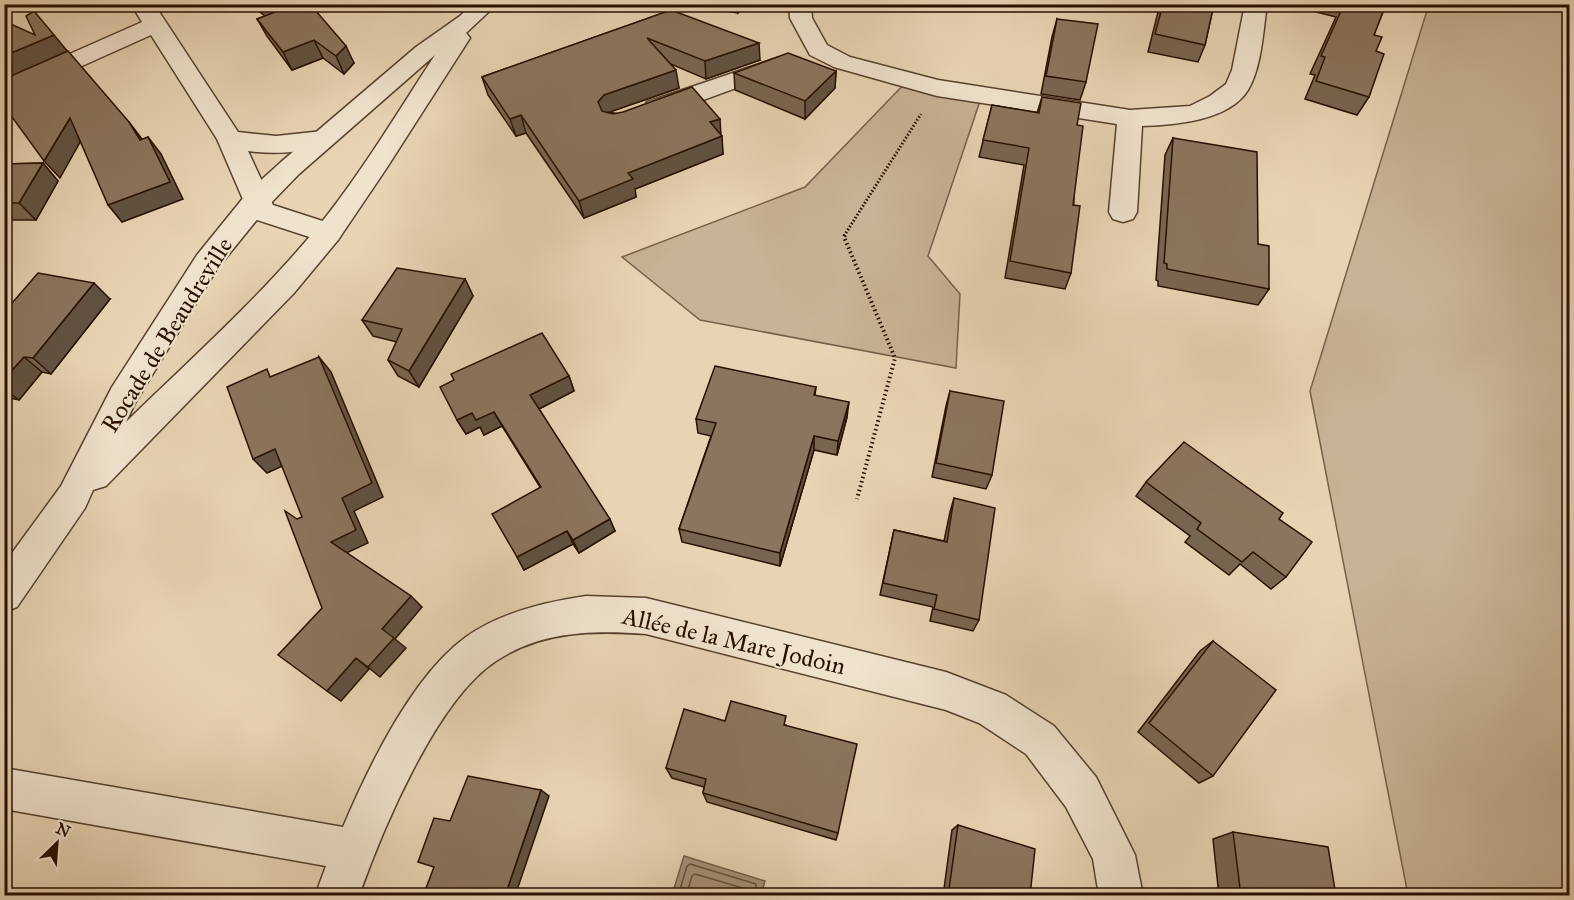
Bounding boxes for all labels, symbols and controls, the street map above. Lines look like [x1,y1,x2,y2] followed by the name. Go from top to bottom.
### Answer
[95,232,239,438] street label: Rocade de Beaudreville
[619,601,848,681] street label: Allée de la Mare Jodoin
[27,813,87,873] north arrow
[53,818,74,842] text: N

